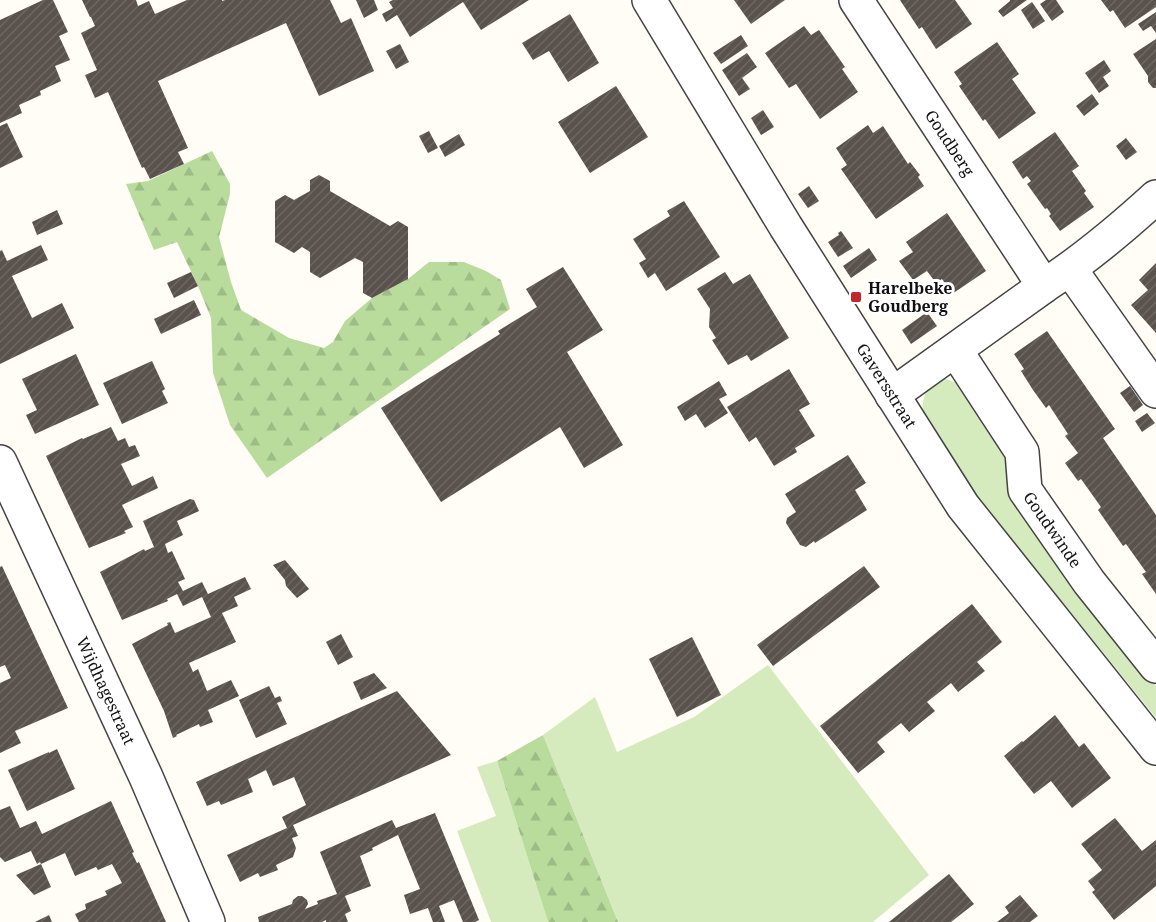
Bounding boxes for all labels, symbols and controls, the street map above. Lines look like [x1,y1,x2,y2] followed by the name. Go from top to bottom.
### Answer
[920,105,980,181] street label: Goudberg
[868,277,952,317] place label: Harelbeke Goudberg
[849,290,863,304] marker: Harelbeke Goudberg
[851,339,922,433] street label: Gaversstraat
[1018,487,1087,572] street label: Goudwinde
[71,633,141,749] street label: Wijdhagestraat

